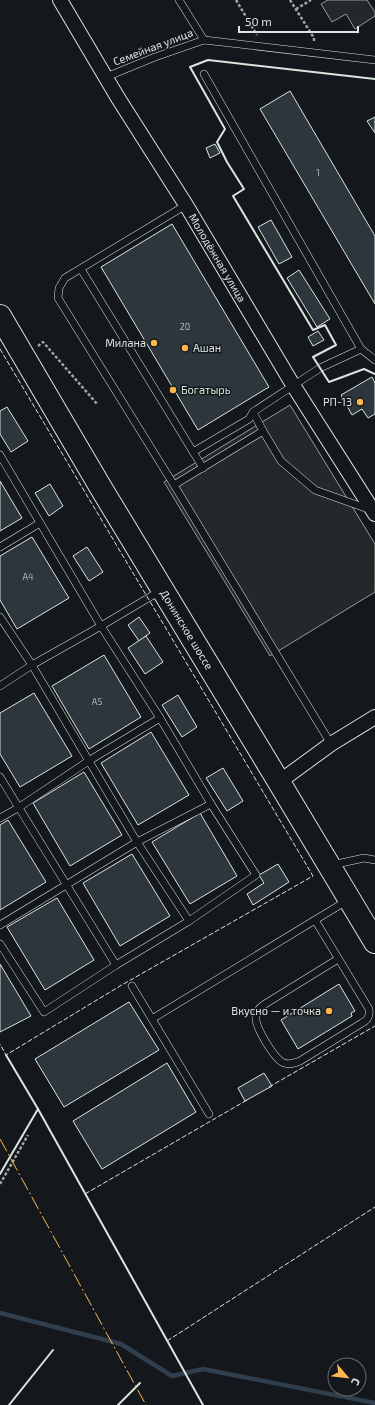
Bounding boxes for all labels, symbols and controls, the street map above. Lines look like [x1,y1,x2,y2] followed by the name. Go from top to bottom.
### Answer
[239,8,358,34] scale bar
[245,14,272,28] text: 50 m
[111,25,195,69] street label: Семейная улица
[316,167,320,178] house number: 1
[186,211,249,304] street label: Молодёжная улица
[180,321,190,332] house number: 20
[105,336,146,349] place label: Милана
[149,338,159,348] marker: Милана
[193,341,221,354] place label: Ашан
[180,343,190,353] marker: Ашан
[181,383,231,396] place label: Богатырь
[168,385,178,395] marker: Богатырь
[323,395,352,408] place label: РП-13
[355,397,365,407] marker: РП-13
[22,571,34,582] house number: А4
[158,587,216,672] street label: Донинское шоссе
[92,696,102,707] house number: А5
[231,1004,321,1018] place label: Вкусно — и точка
[324,1006,334,1016] marker: Вкусно — и точка
[327,1357,367,1397] north arrow
[349,1376,364,1388] text: С

